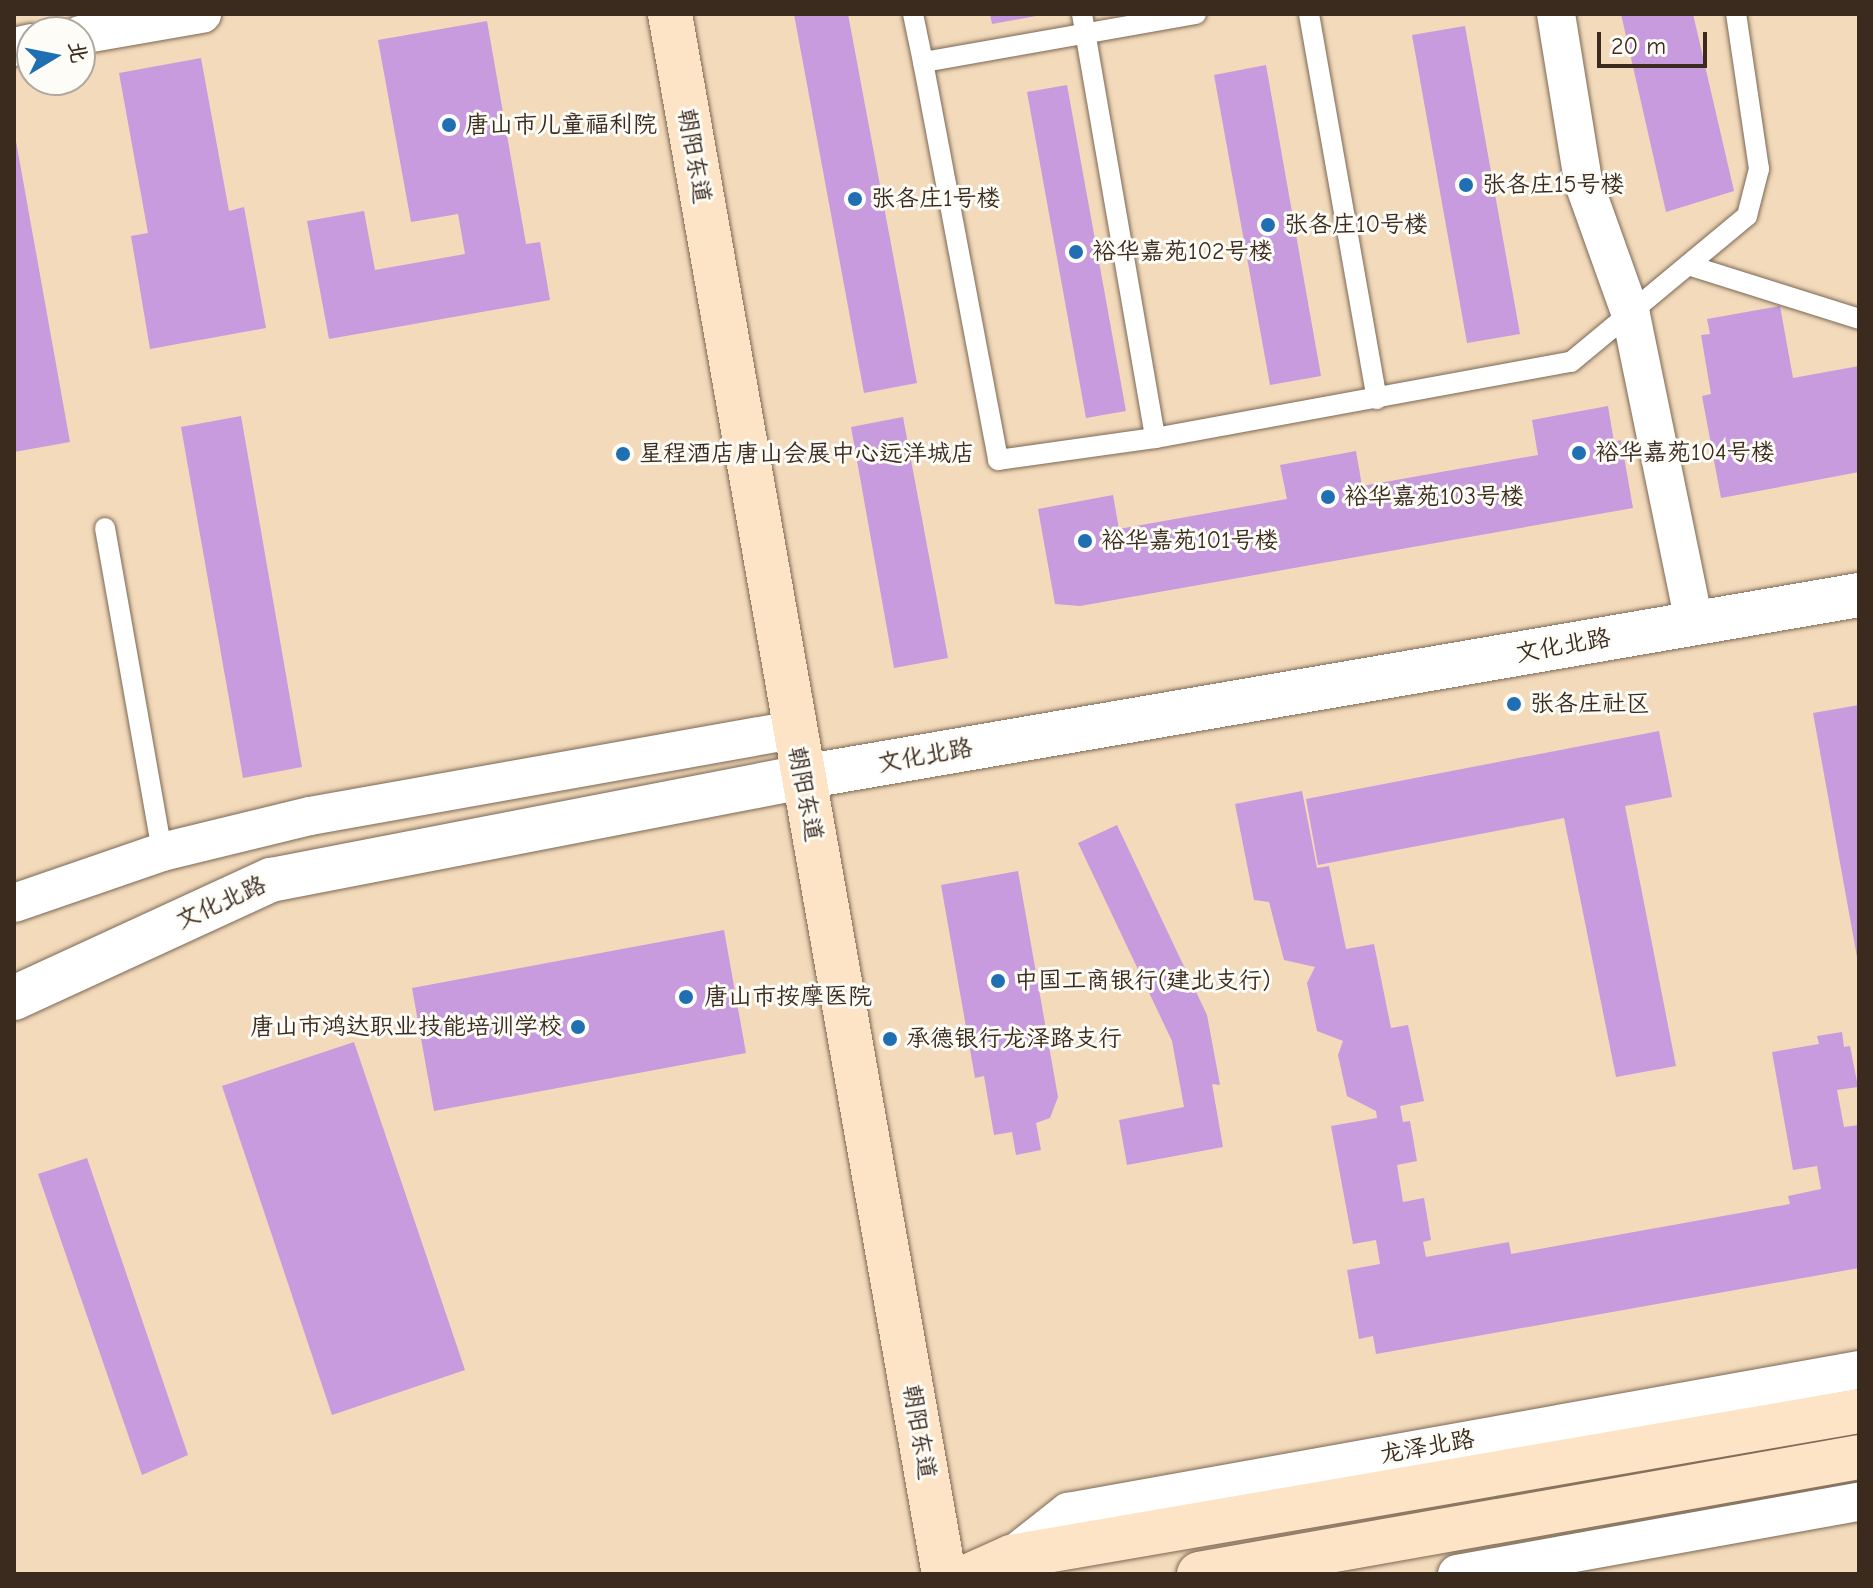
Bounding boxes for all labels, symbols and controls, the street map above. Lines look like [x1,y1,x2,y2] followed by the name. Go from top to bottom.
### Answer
[16,16,96,96] north arrow
[1601,16,1711,66] scale bar
[1611,32,1666,60] text: 20 m
[63,39,92,65] text: 北
[671,106,717,206] street label: 朝阳东道
[465,111,657,139] place label: 唐山市儿童福利院
[440,116,458,134] marker: 唐山市儿童福利院
[1482,171,1625,199] place label: 张各庄15号楼
[1457,176,1475,194] marker: 张各庄15号楼
[871,185,1001,213] place label: 张各庄1号楼
[846,190,864,208] marker: 张各庄1号楼
[1284,211,1428,239] place label: 张各庄10号楼
[1259,216,1277,234] marker: 张各庄10号楼
[1092,238,1273,266] place label: 裕华嘉苑102号楼
[1067,243,1085,261] marker: 裕华嘉苑102号楼
[1595,439,1775,467] place label: 裕华嘉苑104号楼
[639,440,975,468] place label: 星程酒店唐山会展中心远洋城店
[1570,444,1588,462] marker: 裕华嘉苑104号楼
[614,445,632,463] marker: 星程酒店唐山会展中心远洋城店
[1344,483,1524,511] place label: 裕华嘉苑103号楼
[1319,488,1337,506] marker: 裕华嘉苑103号楼
[1101,527,1279,555] place label: 裕华嘉苑101号楼
[1076,532,1094,550] marker: 裕华嘉苑101号楼
[1513,623,1613,669] street label: 文化北路
[1530,690,1650,718] place label: 张各庄社区
[1505,695,1523,713] marker: 张各庄社区
[875,733,975,779] street label: 文化北路
[782,744,828,844] street label: 朝阳东道
[171,870,271,936] street label: 文化北路
[1014,967,1271,995] place label: 中国工商银行(建北支行)
[989,972,1007,990] marker: 中国工商银行(建北支行)
[704,983,872,1011] place label: 唐山市按摩医院
[675,986,697,1008] marker: 唐山市按摩医院
[250,1013,562,1041] place label: 唐山市鸿达职业技能培训学校
[569,1018,587,1036] marker: 唐山市鸿达职业技能培训学校
[906,1025,1122,1053] place label: 承德银行龙泽路支行
[881,1030,899,1048] marker: 承德银行龙泽路支行
[896,1382,942,1482] street label: 朝阳东道
[1377,1424,1477,1470] street label: 龙泽北路

